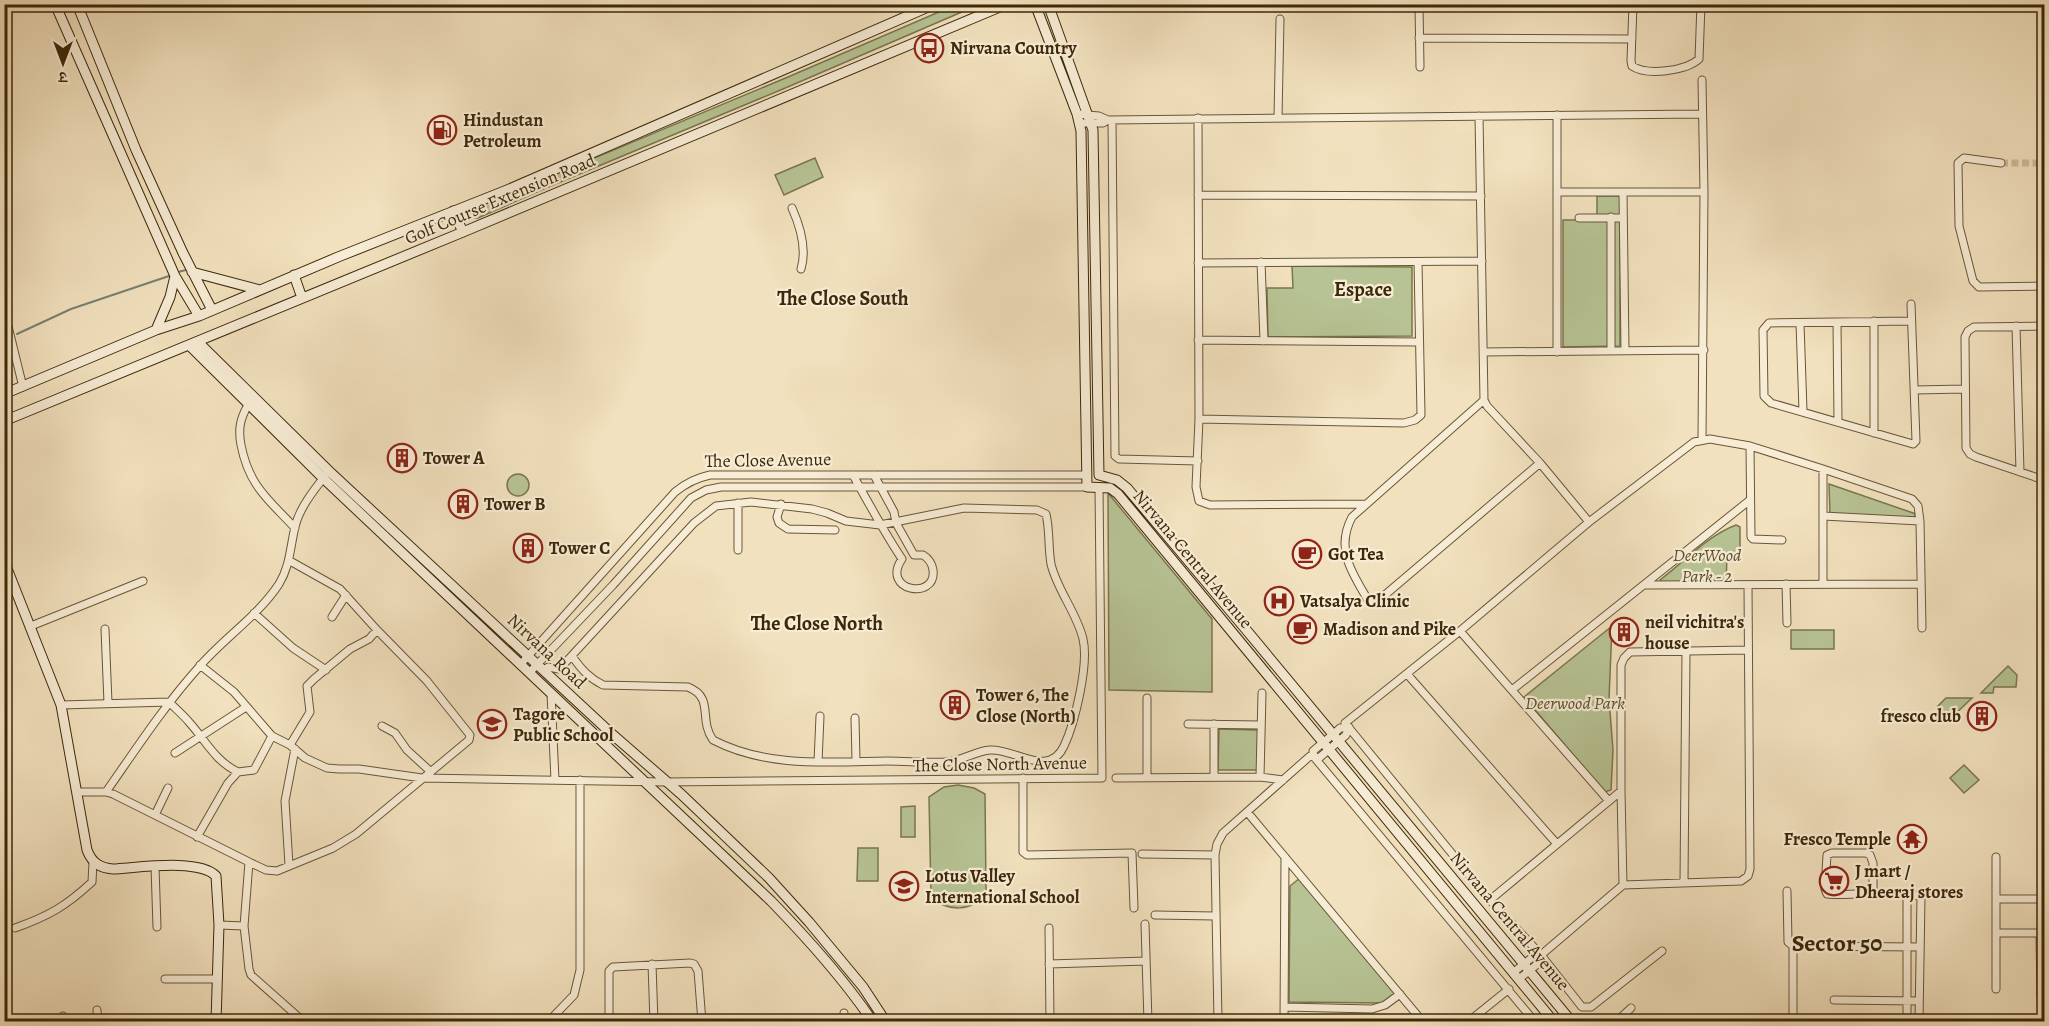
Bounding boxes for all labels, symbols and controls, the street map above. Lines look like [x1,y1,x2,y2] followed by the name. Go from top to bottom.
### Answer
[913,32,945,64] bus stop icon: Nirvana Country
[33,33,93,93] north arrow
[950,36,1077,60] place label: Nirvana Country
[57,66,68,88] text: उ
[463,108,543,153] place label: Hindustan Petroleum
[426,114,458,146] fuel station icon: Hindustan Petroleum
[401,148,599,250] street label: Golf Course Extension Road
[1334,276,1392,303] district label: Espace
[777,285,909,312] district label: The Close South
[386,442,418,474] building icon: Tower A
[423,446,485,470] place label: Tower A
[705,447,831,473] street label: The Close Avenue
[1128,484,1258,634] street label: Nirvana Central Avenue
[447,488,479,520] building icon: Tower B
[484,492,546,516] place label: Tower B
[512,532,544,564] building icon: Tower C
[549,536,610,560] place label: Tower C
[1291,538,1323,570] cafe icon: Got Tea
[1328,542,1385,566] place label: Got Tea
[1673,543,1742,588] park label: DeerWood Park - 2
[1263,585,1295,617] hospital icon: Vatsalya Clinic
[1299,589,1410,613] place label: Vatsalya Clinic
[502,608,592,694] street label: Nirvana Road
[751,610,883,637] district label: The Close North
[1645,610,1744,655] place label: neil vichitra's house
[1286,613,1318,645] cafe icon: Madison and Pike
[1608,616,1640,648] building icon: neil vichitra's house
[1323,617,1456,641] place label: Madison and Pike
[976,683,1076,728] place label: Tower 6, The Close (North)
[939,689,971,721] building icon: Tower 6, The Close (North)
[1525,691,1625,715] park label: Deerwood Park
[1966,700,1998,732] building icon: fresco club
[513,702,614,747] place label: Tagore Public School
[1881,704,1961,728] place label: fresco club
[476,708,508,740] school or university icon: Tagore Public School
[913,750,1087,778] street label: The Close North Avenue
[1896,823,1928,855] temple icon: Fresco Temple
[1784,827,1891,851] place label: Fresco Temple
[1445,846,1575,996] street label: Nirvana Central Avenue
[1855,859,1963,904] place label: J mart / Dheeraj stores
[925,864,1080,909] place label: Lotus Valley International School
[1818,865,1850,897] supermarket icon: J mart / Dheeraj stores
[888,870,920,902] school or university icon: Lotus Valley International School
[1792,927,1882,959] district label: Sector 50

